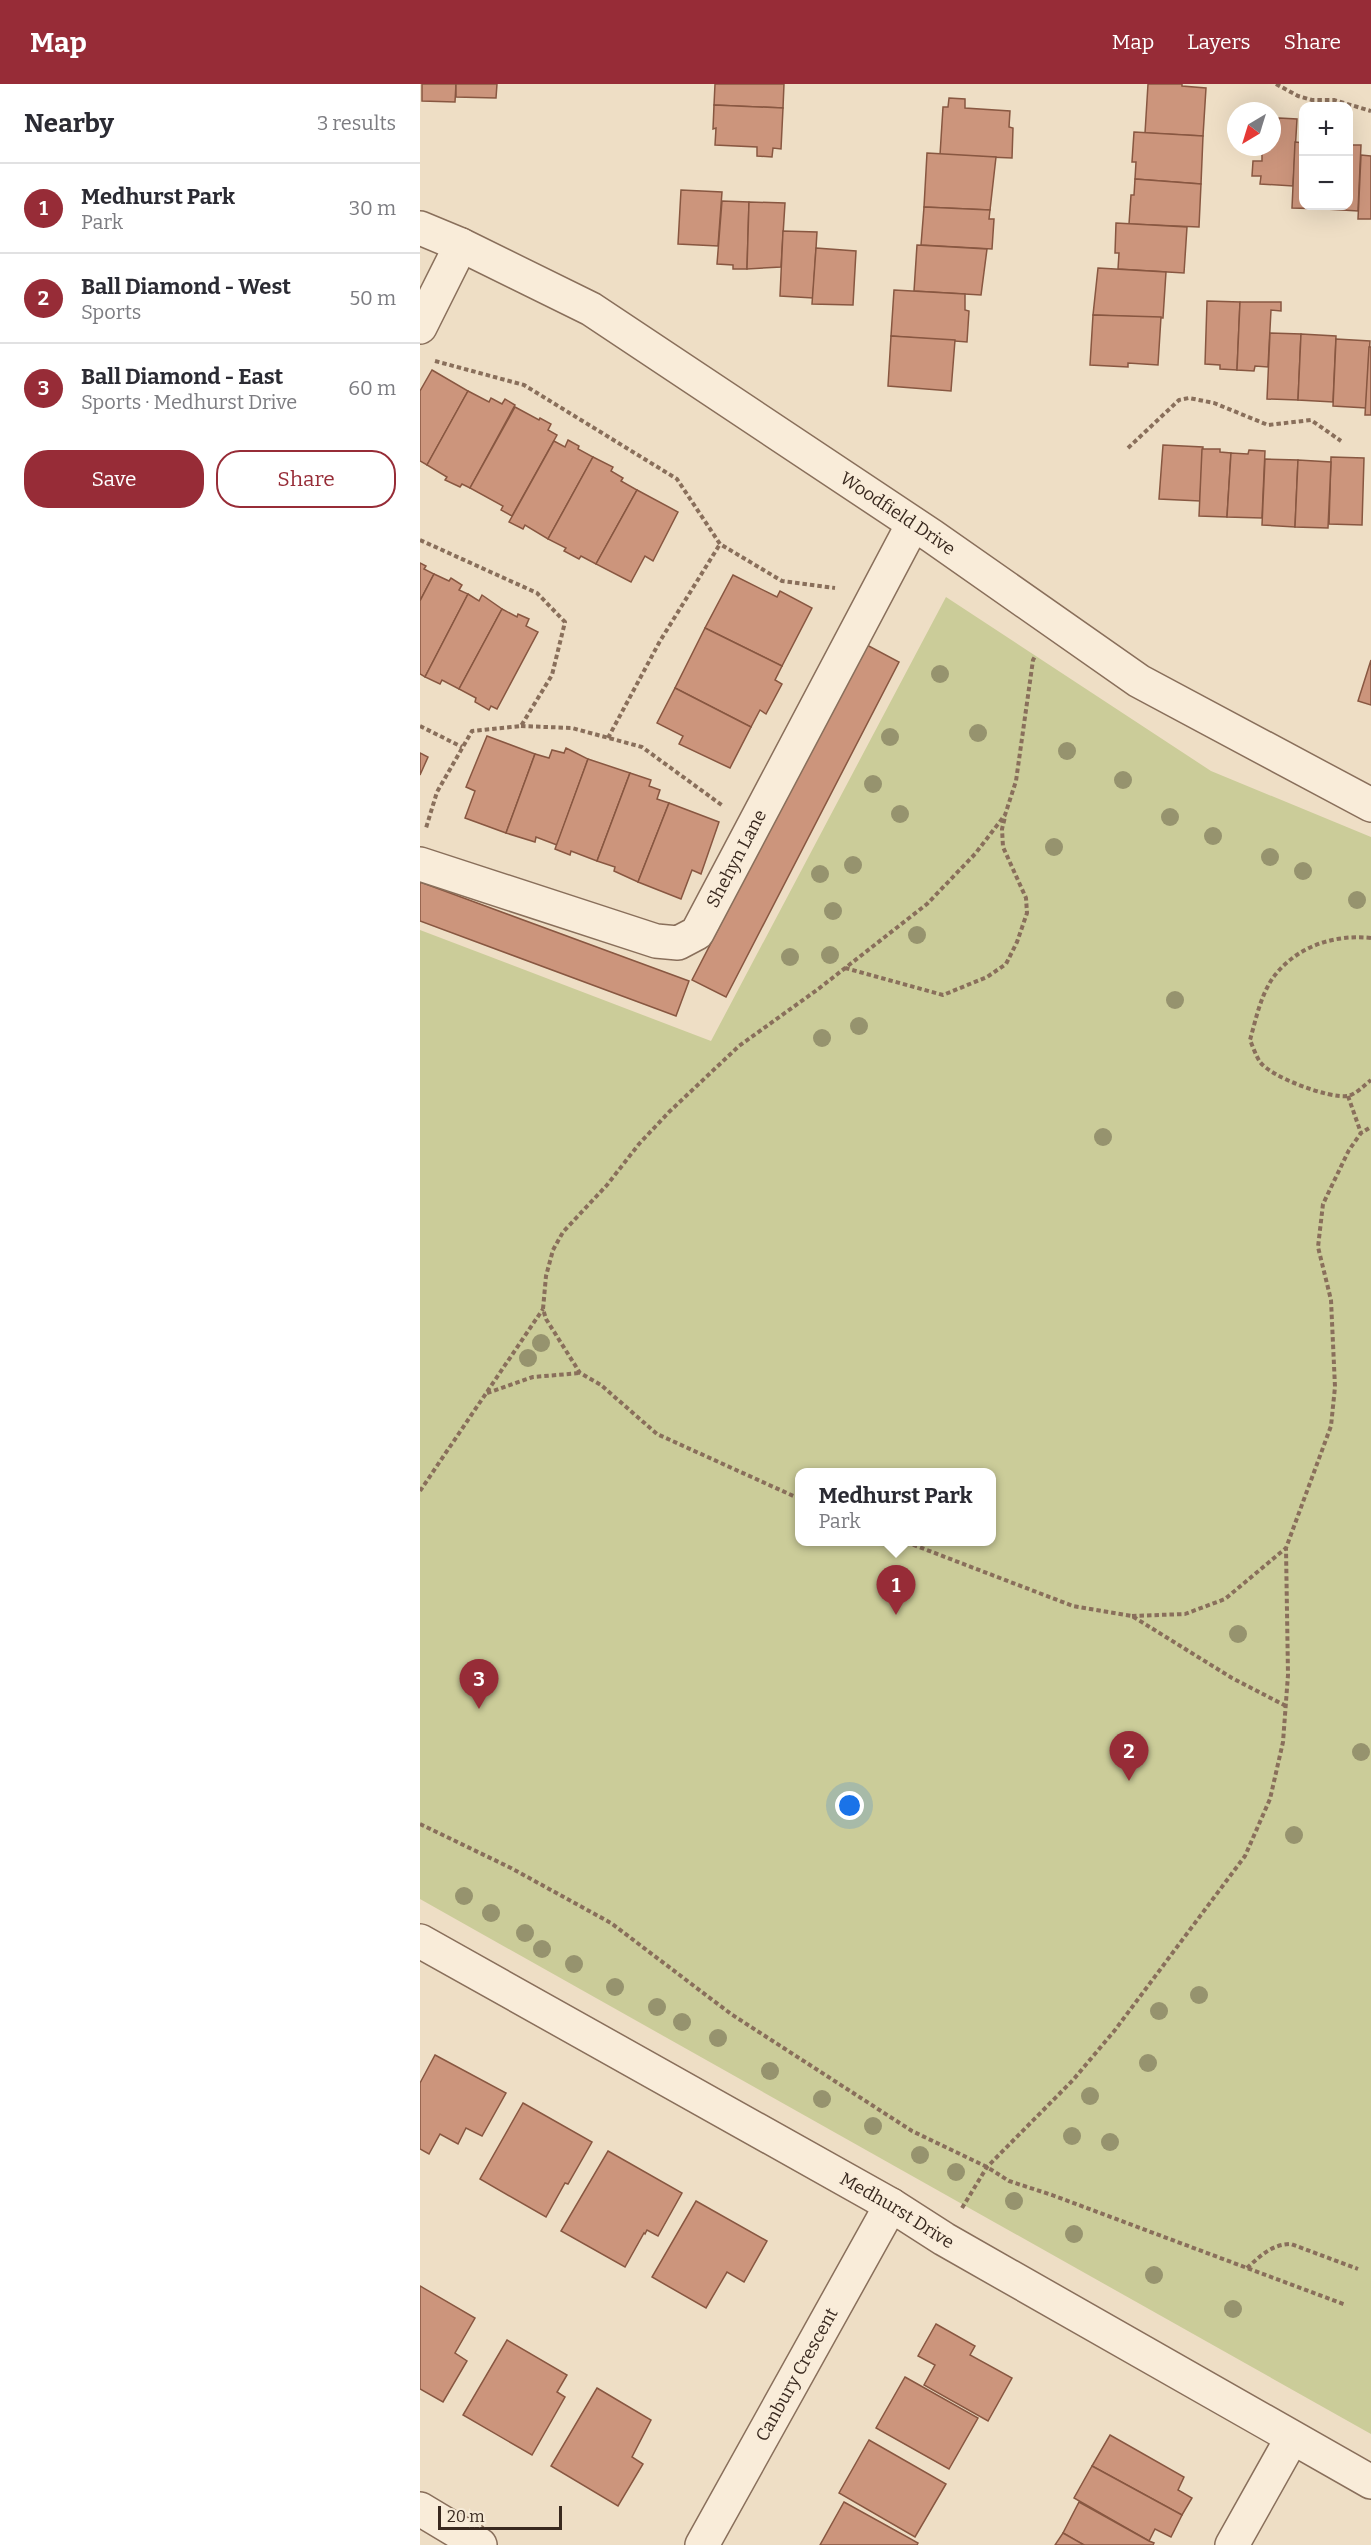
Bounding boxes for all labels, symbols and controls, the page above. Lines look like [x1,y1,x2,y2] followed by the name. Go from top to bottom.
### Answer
[30,26,87,59] text: Map
[1112,29,1154,55] text: Map
[1187,29,1251,55] text: Layers
[1284,29,1341,55] text: Share
[1227,102,1281,156] north arrow
[1299,102,1353,210] map controls
[1299,102,1353,156] button: +
[24,108,114,139] text: Nearby
[317,111,396,135] text: 3 results
[1299,156,1353,210] button: −
[81,183,235,210] text: Medhurst Park
[39,196,48,220] text: 1
[349,196,396,220] text: 30 m
[81,210,123,234] text: Park
[81,273,291,300] text: Ball Diamond - West
[38,286,49,310] text: 2
[349,286,396,310] text: 50 m
[81,300,141,324] text: Sports
[81,363,283,390] text: Ball Diamond - East
[38,376,49,400] text: 3
[348,376,396,400] text: 60 m
[81,390,297,414] text: Sports · Medhurst Drive
[24,450,204,508] button: Save
[216,450,396,508] button: Share
[836,467,960,560] street label: Woodfield Drive
[701,806,771,911] street label: Shehyn Lane
[795,1468,996,1546] popup
[818,1482,973,1509] text: Medhurst Park
[818,1509,861,1533] text: Park
[876,1566,916,1615] pin: 1
[460,1660,498,1709] pin: 3
[1110,1732,1148,1781] pin: 2
[835,1791,864,1820] your location
[836,2168,958,2253] street label: Medhurst Drive
[751,2304,843,2445] street label: Canbury Crescent
[438,2503,562,2530] scale bar
[447,2507,484,2526] text: 20 m

